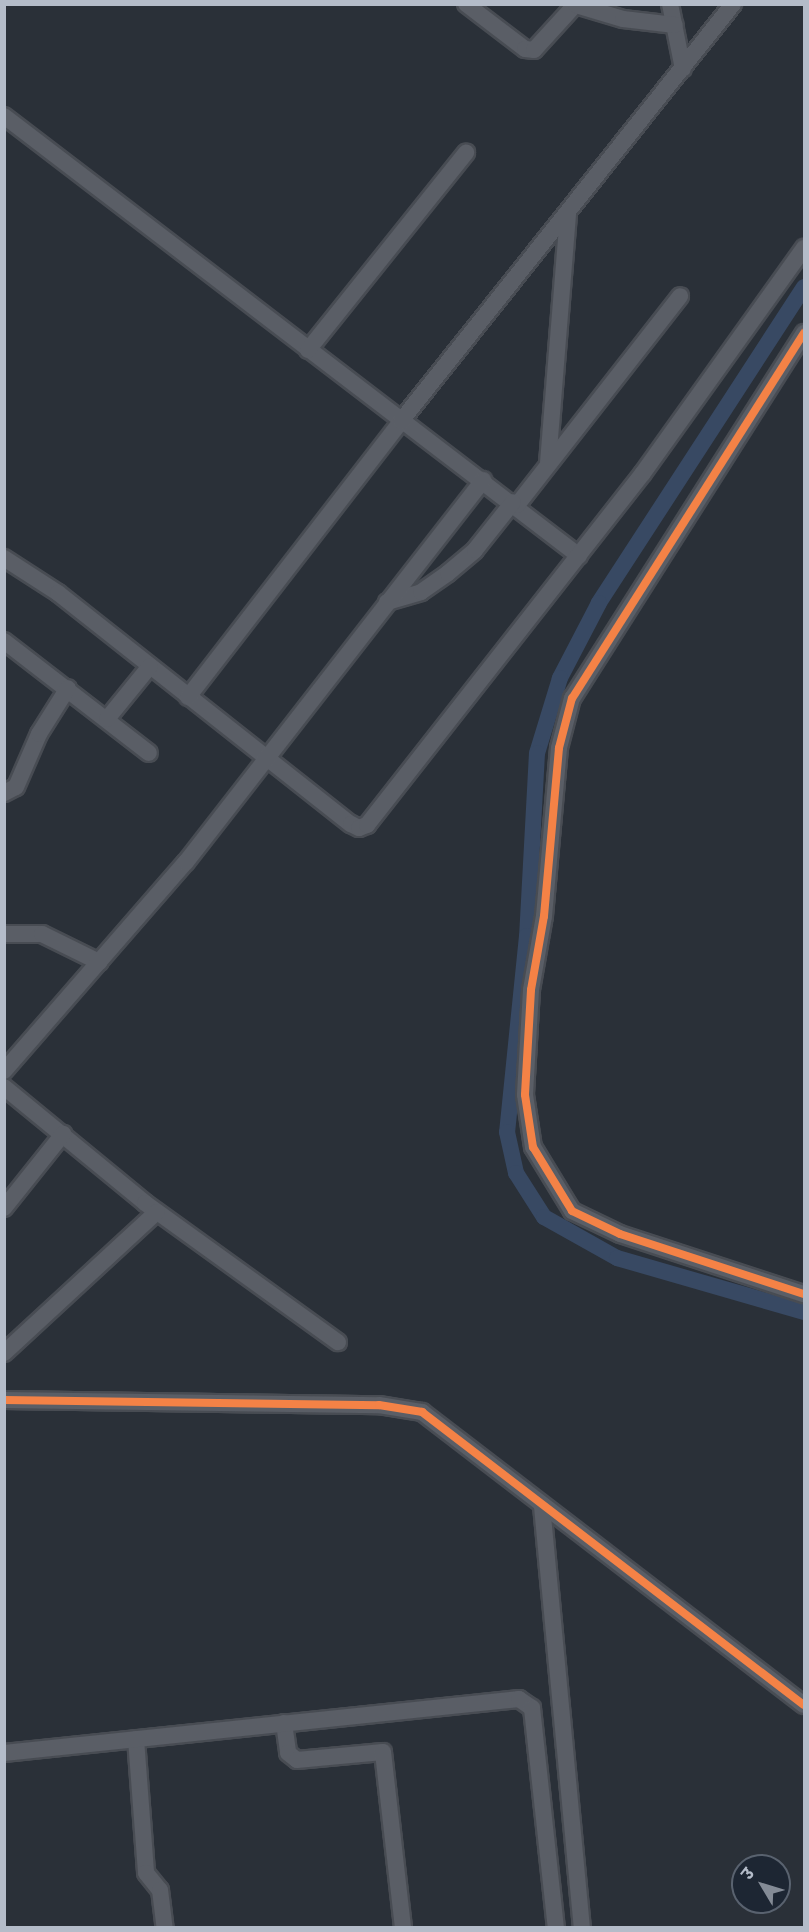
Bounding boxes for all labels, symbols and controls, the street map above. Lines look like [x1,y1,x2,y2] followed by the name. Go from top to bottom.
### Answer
[731,1854,791,1914] north arrow
[736,1863,760,1884] text: उ

